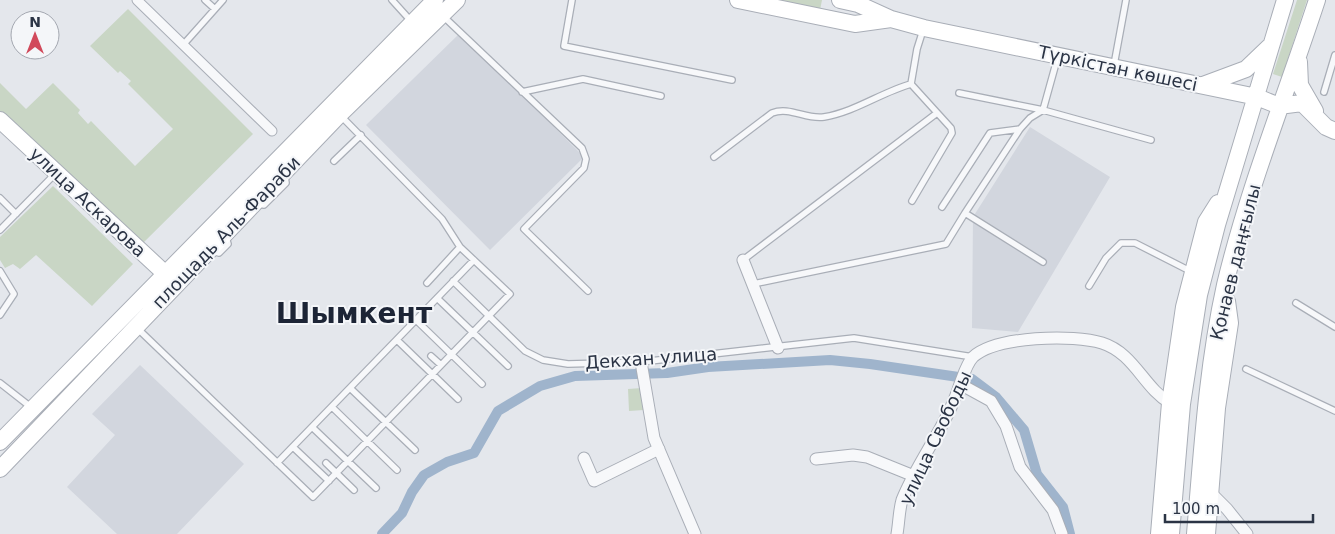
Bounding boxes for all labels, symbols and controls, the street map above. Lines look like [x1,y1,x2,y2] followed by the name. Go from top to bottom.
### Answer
[10,10,60,60] north arrow
[29,14,41,30] text: N
[1036,41,1200,95] street label: Түркістан көшесі
[26,143,150,261] street label: улица Аскарова
[148,151,304,313] street label: площадь Аль-Фараби
[1205,182,1265,342] street label: Қонаев даңғылы
[276,297,433,330] district label: Шымкент
[584,343,718,373] street label: Декхан улица
[895,367,975,509] street label: улица Свободы
[1165,492,1312,524] scale bar
[1172,500,1220,518] text: 100 m

